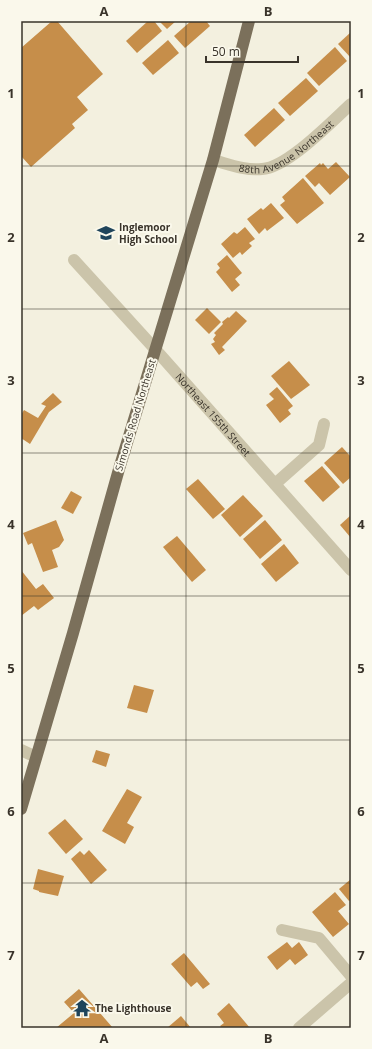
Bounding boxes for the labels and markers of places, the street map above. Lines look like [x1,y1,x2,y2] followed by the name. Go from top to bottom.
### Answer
[119,220,177,246] place label: Inglemoor High School
[96,223,116,243] school or university icon: Inglemoor High School
[72,998,92,1018] temple icon: The Lighthouse
[95,1001,171,1015] place label: The Lighthouse

